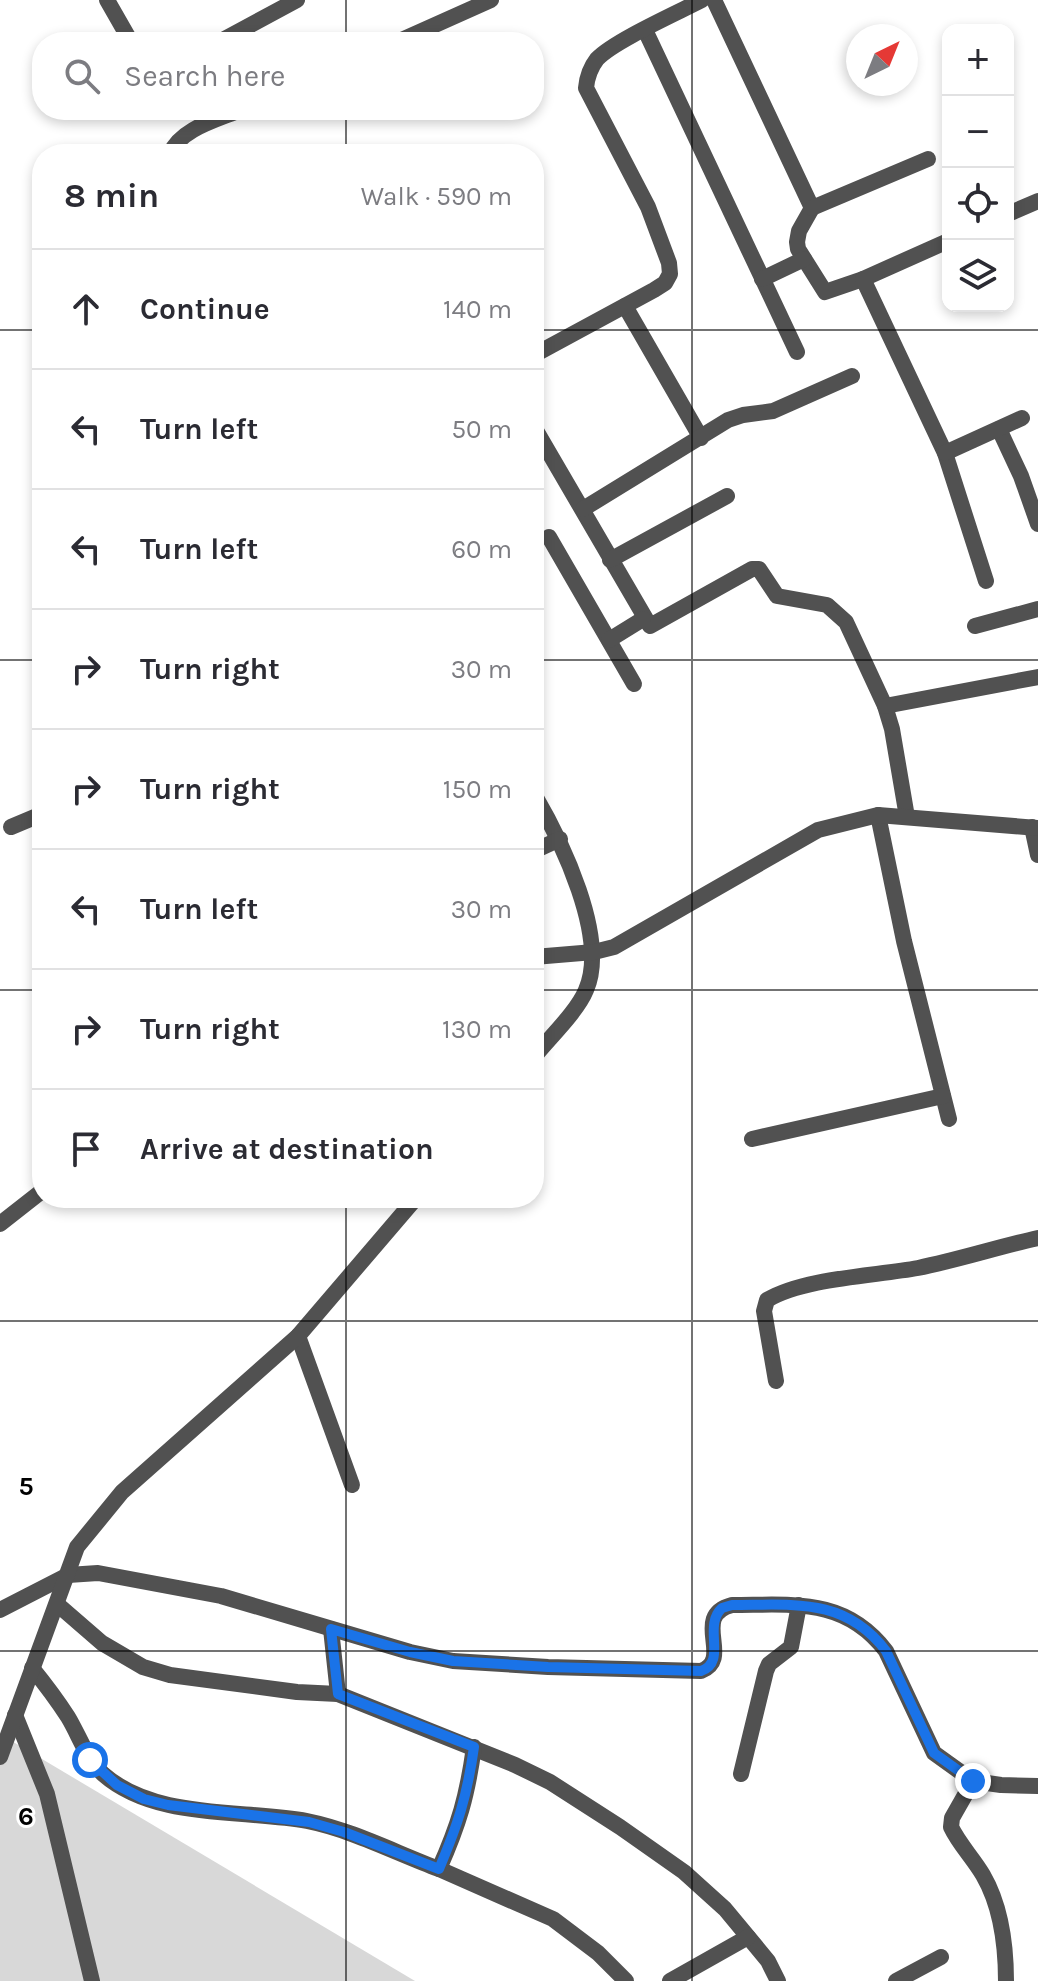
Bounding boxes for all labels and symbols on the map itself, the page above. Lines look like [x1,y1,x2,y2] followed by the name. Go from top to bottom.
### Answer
[846,24,918,96] north arrow
[18,1471,34,1502] text: 5
[72,1742,108,1778] route start
[955,1763,991,1799] route end
[18,1801,34,1832] text: 6

